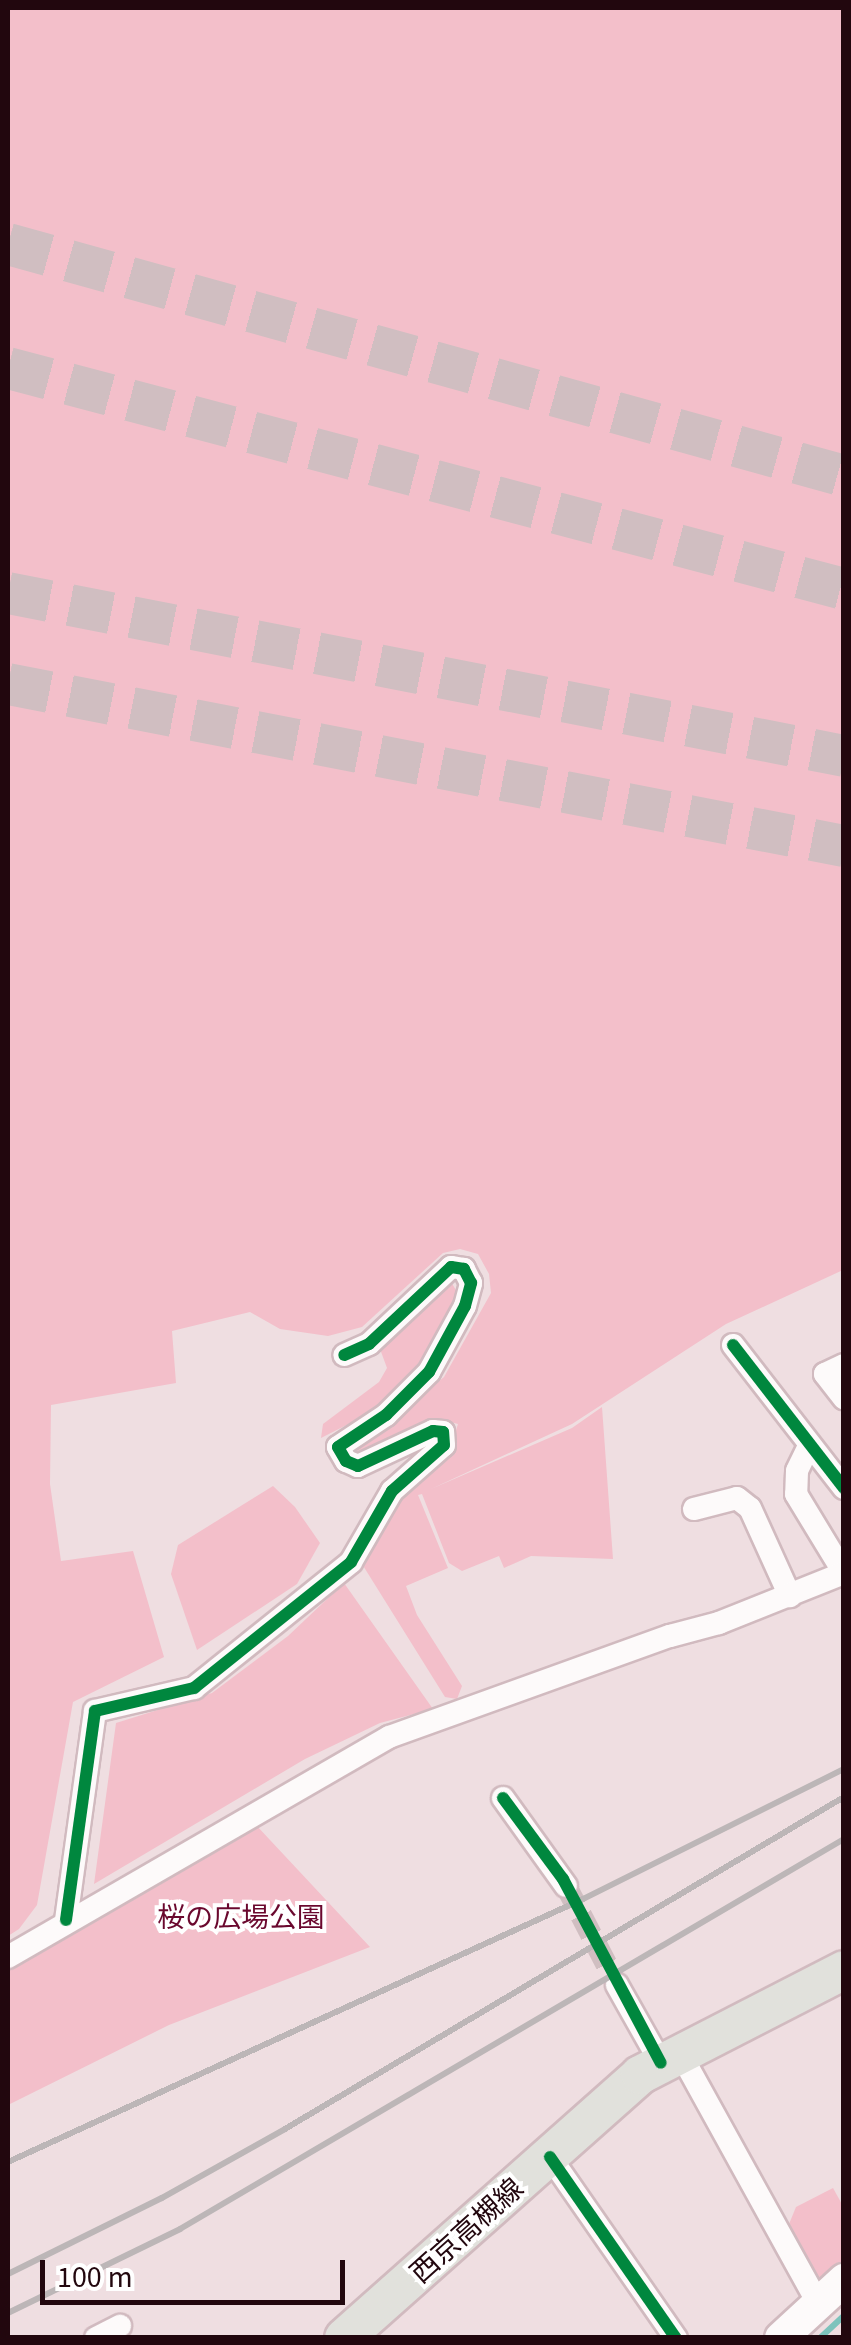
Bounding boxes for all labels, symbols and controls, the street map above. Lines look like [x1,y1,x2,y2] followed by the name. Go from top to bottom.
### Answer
[157,1901,325,1935] park label: 桜の広場公園
[404,2172,530,2290] street label: 西京高槻線
[45,2240,350,2302] scale bar
[57,2256,133,2299] text: 100 m

